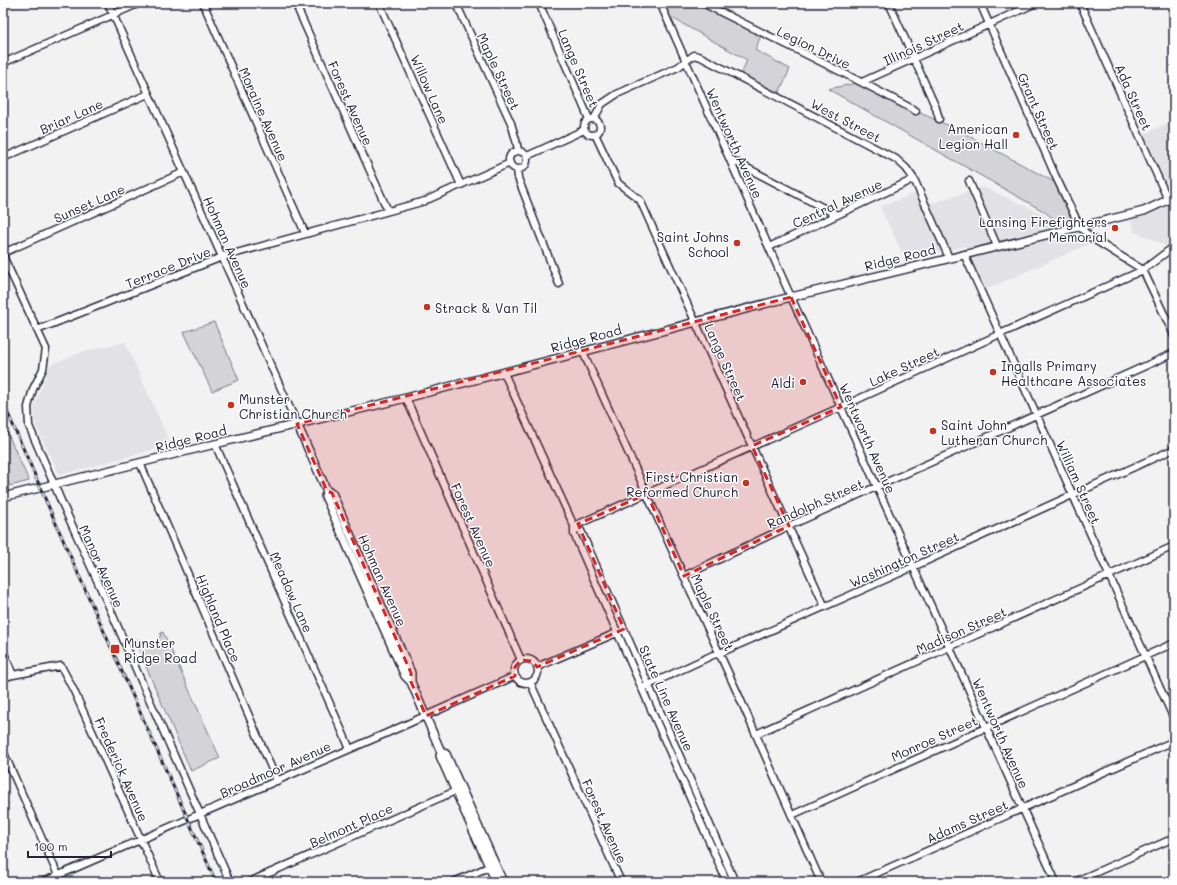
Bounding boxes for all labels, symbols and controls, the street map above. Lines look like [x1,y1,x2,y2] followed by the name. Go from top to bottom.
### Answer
[880,17,966,69] street label: Illinois Street
[774,22,854,72] street label: Legion Drive
[555,26,603,110] street label: Lange Street
[474,30,524,113] street label: Maple Street
[407,52,453,126] street label: Willow Lane
[325,58,377,148] street label: Forest Avenue
[1112,61,1156,133] street label: Ada Street
[236,64,292,164] street label: Moraine Avenue
[1014,70,1064,152] street label: Grant Street
[703,85,767,201] street label: Wentworth Avenue
[37,94,105,138] street label: Briar Lane
[808,94,884,146] street label: West Street
[939,120,1008,152] place label: American Legion Hall
[1011,130,1021,140] marker: American Legion Hall
[789,175,885,231] street label: Central Avenue
[51,180,127,226] street label: Sunset Lane
[200,193,256,291] street label: Hohman Avenue
[979,213,1107,245] place label: Lansing Firefighters Memorial
[1110,223,1120,233] marker: Lansing Firefighters Memorial
[657,228,729,260] place label: Saint Johns School
[732,238,742,248] marker: Saint Johns School
[863,240,937,274] street label: Ridge Road
[123,242,213,292] street label: Terrace Drive
[435,299,537,316] place label: Strack & Van Til
[422,302,432,312] marker: Strack & Van Til
[549,320,623,356] street label: Ridge Road
[701,321,751,404] street label: Lange Street
[866,342,942,390] street label: Lake Street
[1001,357,1146,389] place label: Ingalls Primary Healthcare Associates
[988,367,998,377] marker: Ingalls Primary Healthcare Associates
[771,374,795,391] place label: Aldi
[798,377,808,387] marker: Aldi
[836,380,900,496] street label: Wentworth Avenue
[239,390,347,422] place label: Munster Christian Church
[226,400,236,410] marker: Munster Christian Church
[941,416,1047,448] place label: Saint John Lutheran Church
[154,421,228,455] street label: Ridge Road
[928,426,938,436] marker: Saint John Lutheran Church
[1053,437,1105,527] street label: William Street
[626,468,738,500] place label: First Christian Reformed Church
[764,474,866,532] street label: Randolph Street
[741,478,751,488] marker: First Christian Reformed Church
[448,480,500,570] street label: Forest Avenue
[76,522,128,610] street label: Manor Avenue
[847,527,962,591] street label: Washington Street
[355,531,411,629] street label: Hohman Avenue
[267,549,317,635] street label: Meadow Lane
[193,571,245,665] street label: Highland Place
[688,571,738,654] street label: Maple Street
[913,602,1009,658] street label: Madison Street
[124,634,197,666] place label: Munster Ridge Road
[636,642,698,754] street label: State Line Avenue
[109,643,121,655] marker: Munster Ridge Road
[969,675,1033,791] street label: Wentworth Avenue
[888,711,980,765] street label: Monroe Street
[91,714,153,824] street label: Frederick Avenue
[217,737,333,801] street label: Broadmoor Avenue
[579,776,631,866] street label: Forest Avenue
[924,795,1011,847] street label: Adams Street
[307,799,395,851] street label: Belmont Place
[28,833,111,859] scale bar
[34,838,68,854] text: 100 m

